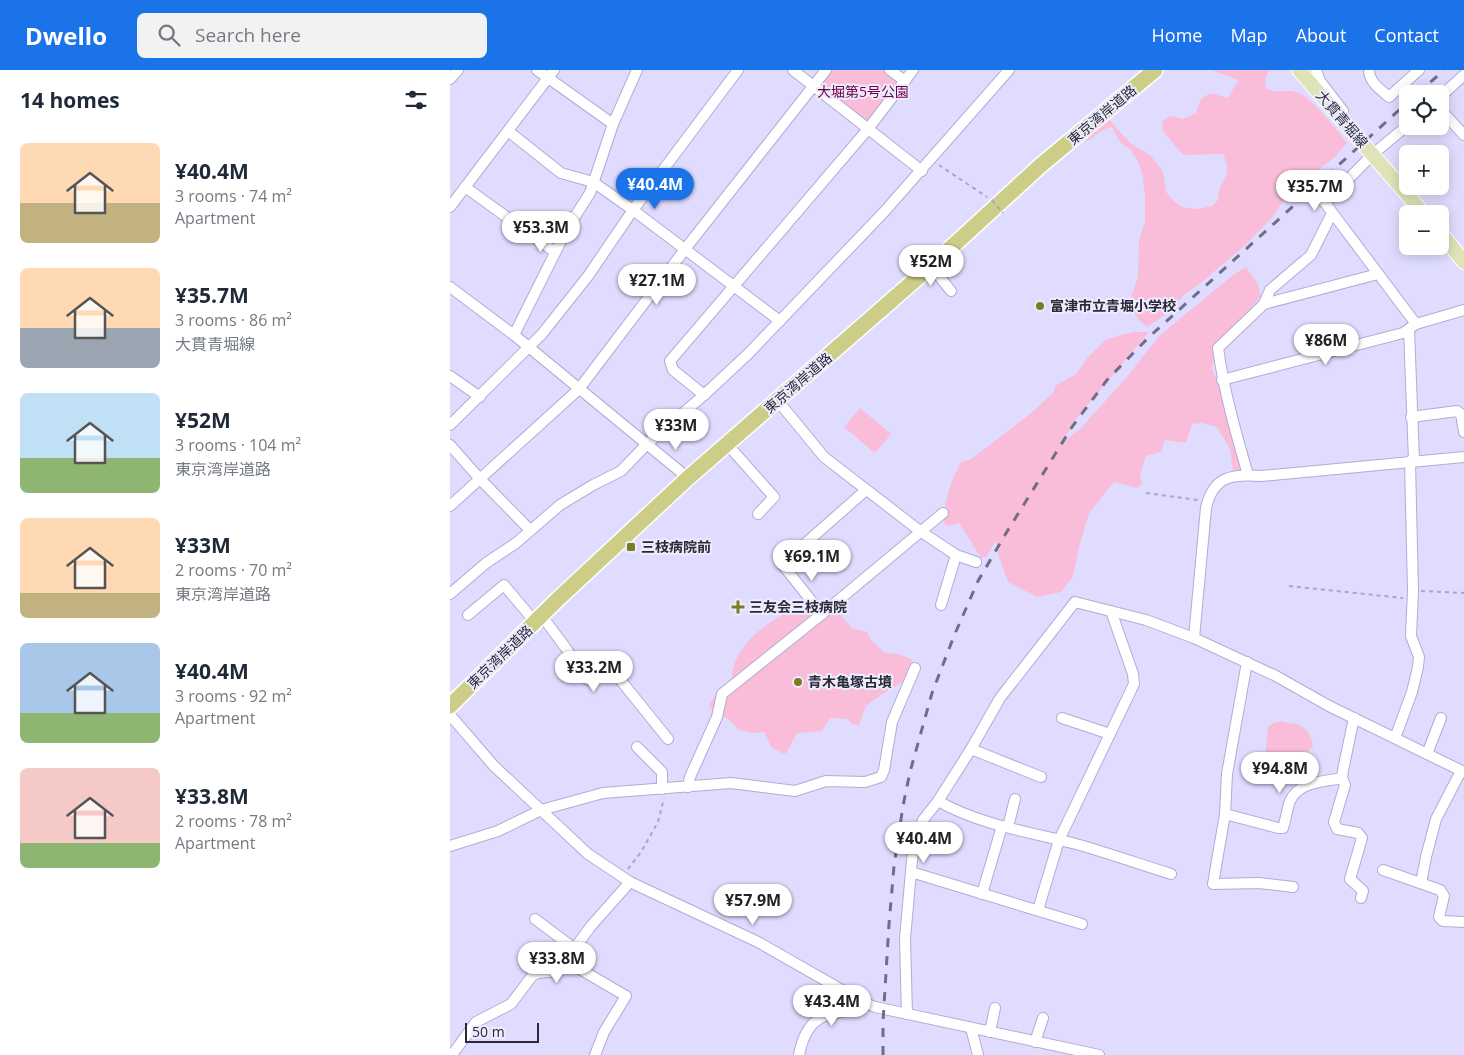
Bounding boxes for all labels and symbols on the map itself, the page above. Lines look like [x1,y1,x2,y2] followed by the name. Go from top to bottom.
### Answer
[1063,80,1140,149] street label: 東京湾岸道路
[817,82,909,101] park label: 大堀第5号公園
[1312,86,1373,151] street label: 大貫青堀線
[614,168,696,210] pin: ¥40.4M
[1274,170,1356,212] pin: ¥35.7M
[500,210,582,253] pin: ¥53.3M
[901,244,961,287] pin: ¥52M
[616,264,698,306] pin: ¥27.1M
[1050,296,1176,315] place label: 富津市立青堀小学校
[1034,300,1046,312] marker: 富津市立青堀小学校
[1296,324,1356,366] pin: ¥86M
[760,348,836,417] street label: 東京湾岸道路
[646,408,706,451] pin: ¥33M
[641,537,711,556] place label: 三枝病院前
[771,540,853,582] pin: ¥69.1M
[625,541,637,553] marker: 三枝病院前
[749,597,847,616] place label: 三友会三枝病院
[731,600,745,614] marker: 三友会三枝病院
[463,621,536,693] street label: 東京湾岸道路
[553,650,635,693] pin: ¥33.2M
[808,672,892,691] place label: 青木亀塚古墳
[792,676,804,688] marker: 青木亀塚古墳
[1239,752,1321,794] pin: ¥94.8M
[883,822,965,864] pin: ¥40.4M
[712,884,794,926] pin: ¥57.9M
[516,942,598,984] pin: ¥33.8M
[791,984,873,1027] pin: ¥43.4M
[465,1020,539,1043] scale bar

